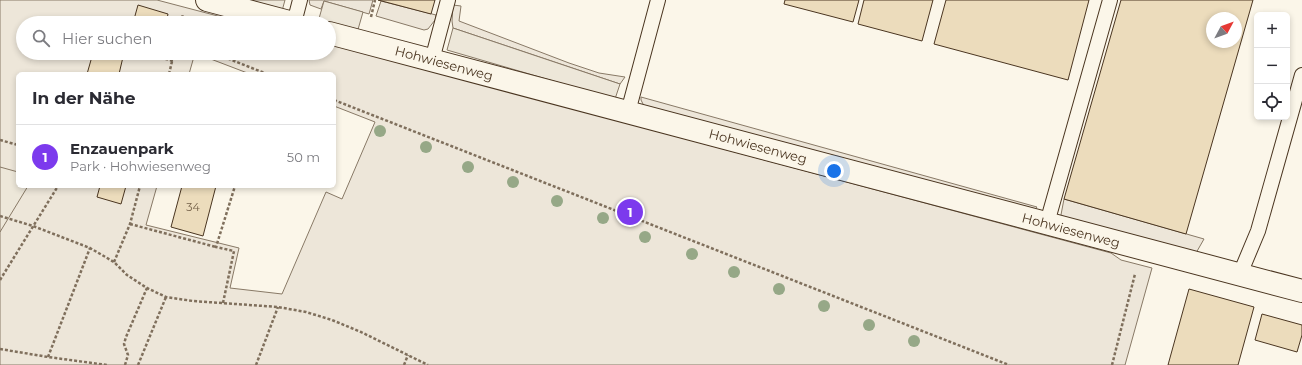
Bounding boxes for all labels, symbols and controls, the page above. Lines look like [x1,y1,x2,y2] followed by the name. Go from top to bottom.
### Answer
[1206,12,1242,48] north arrow
[1254,12,1290,120] map controls
[1254,12,1290,48] button: +
[16,16,336,60] search box
[30,27,52,49] icon: search
[62,29,152,48] text: Hier suchen
[393,42,495,84] street label: Hohwiesenweg
[1254,48,1290,84] button: −
[1254,84,1290,120] button: locate
[32,88,136,108] text: In der Nähe
[707,125,809,167] street label: Hohwiesenweg
[70,139,174,158] text: Enzauenpark
[42,149,48,165] text: 1
[287,149,320,165] text: 50 m
[70,158,211,174] text: Park · Hohwiesenweg
[824,161,844,181] your location
[617,197,643,227] pin: 1
[186,200,200,214] house number: 34
[1020,209,1122,251] street label: Hohwiesenweg

